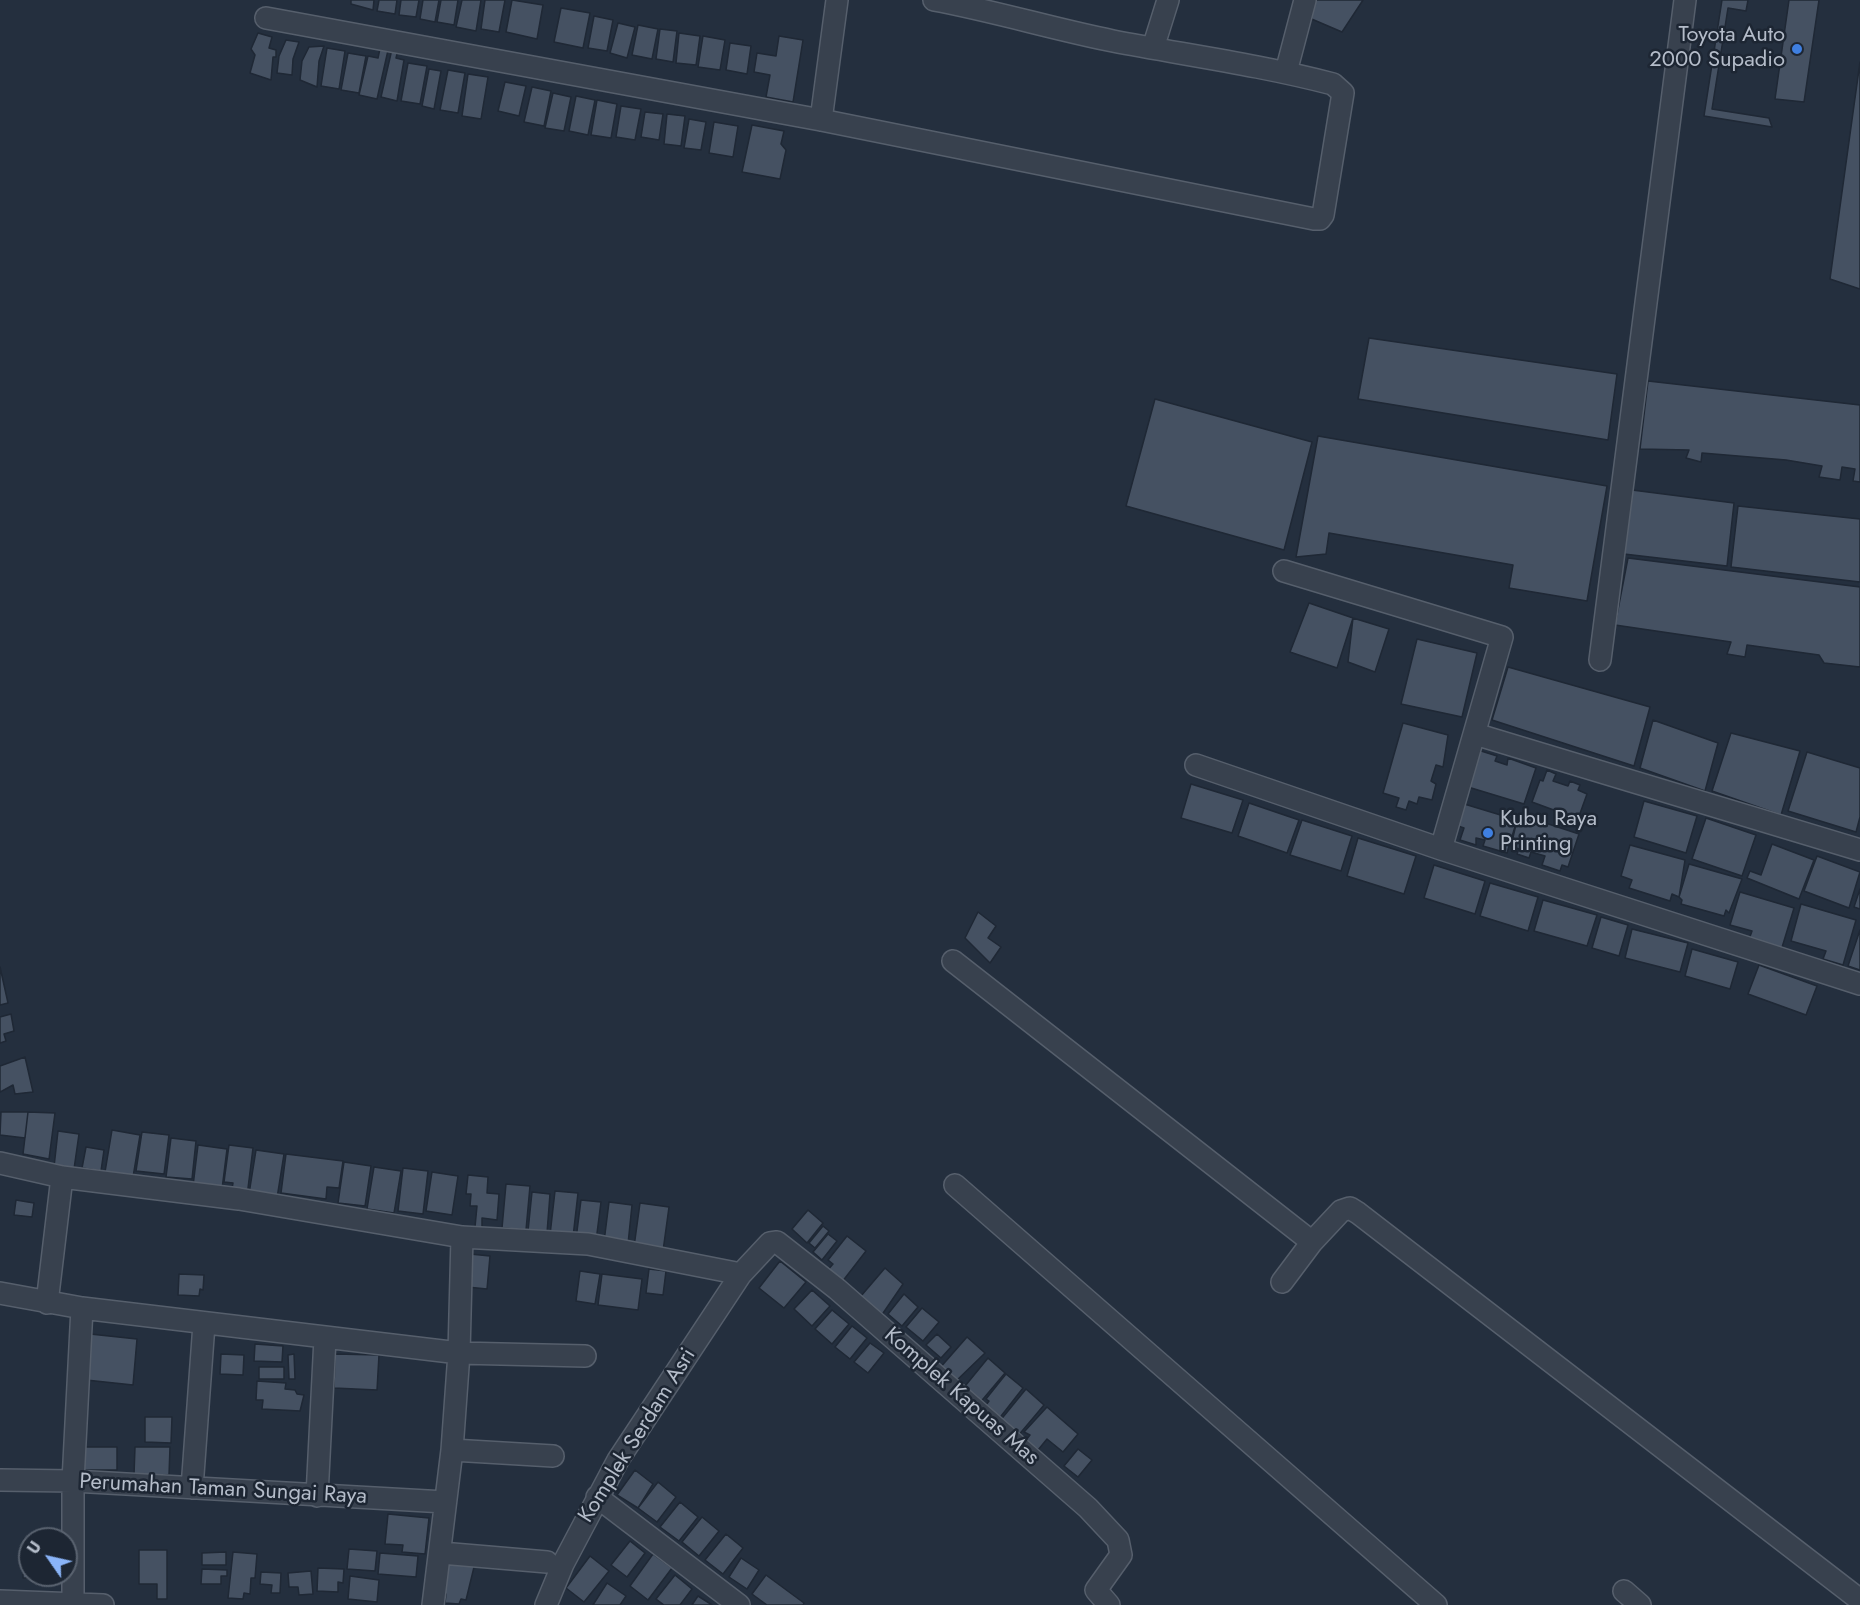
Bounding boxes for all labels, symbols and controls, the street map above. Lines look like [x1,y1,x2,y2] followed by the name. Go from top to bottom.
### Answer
[1649,23,1785,74] place label: Toyota Auto 2000 Supadio
[1790,42,1804,56] marker: Toyota Auto 2000 Supadio
[1500,807,1597,858] place label: Kubu Raya Printing
[1481,826,1495,840] marker: Kubu Raya Printing
[878,1323,1044,1471] street label: Komplek Kapuas Mas
[574,1344,702,1528] street label: Komplek Serdam Asri
[79,1469,367,1511] street label: Perumahan Taman Sungai Raya
[18,1527,78,1587] north arrow
[22,1537,47,1559] text: U

